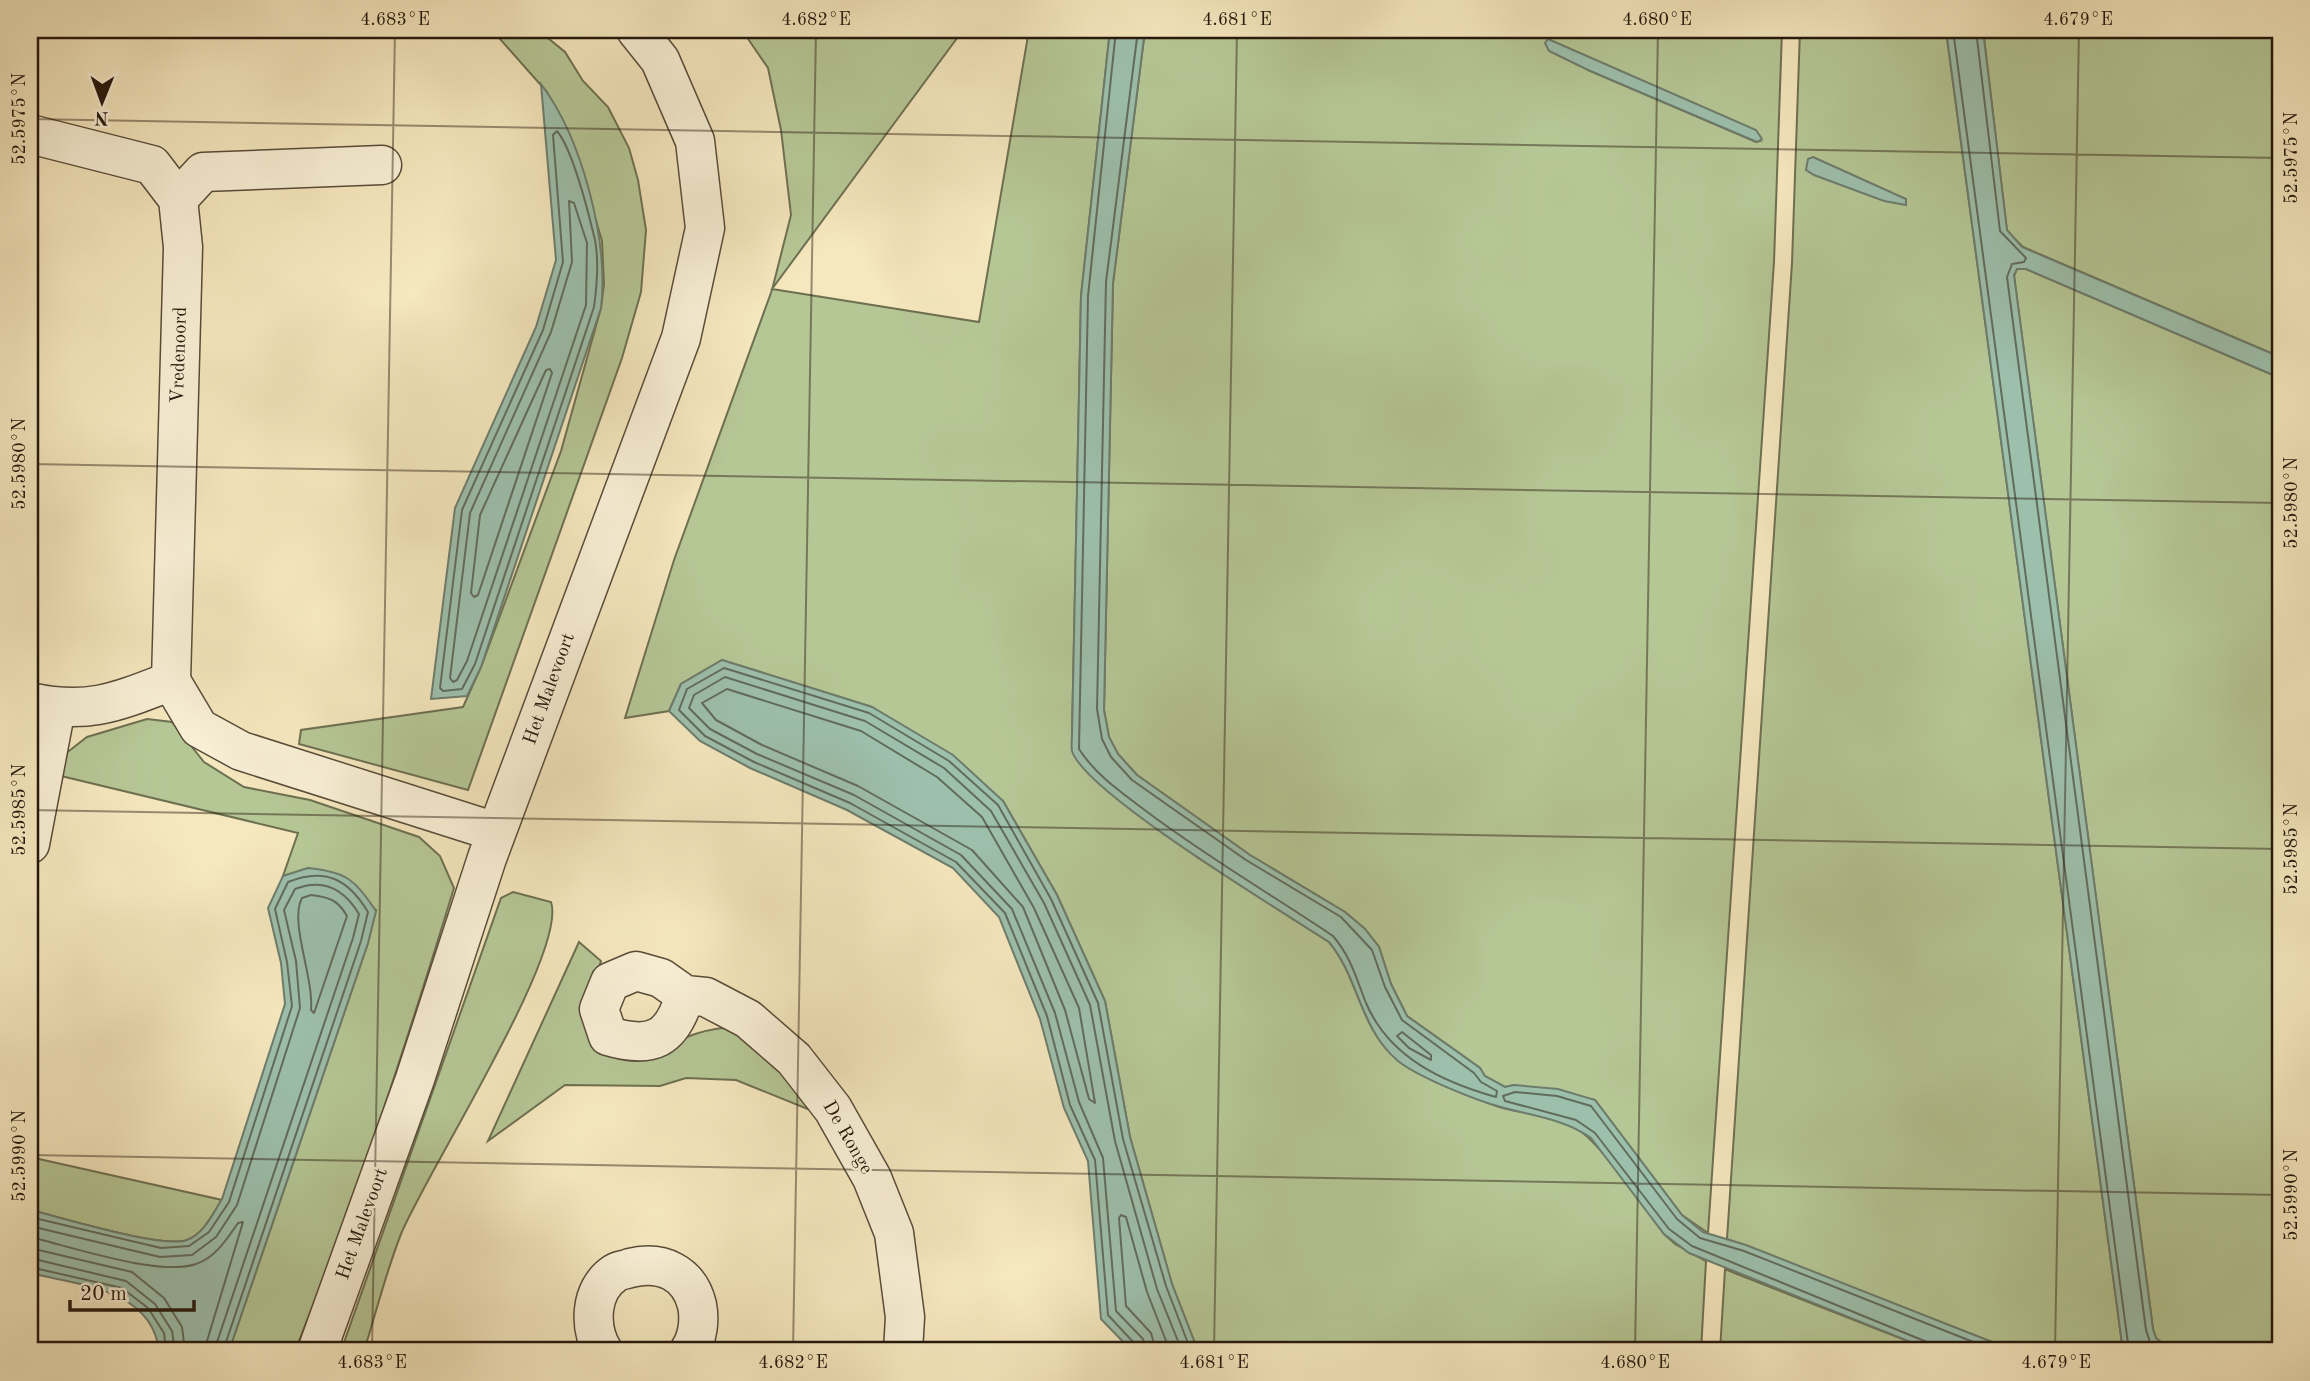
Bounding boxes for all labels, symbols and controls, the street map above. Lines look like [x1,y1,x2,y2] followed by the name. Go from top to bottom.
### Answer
[360,11,430,29] text: 4.683°E
[781,11,851,29] text: 4.682°E
[1202,11,1272,29] text: 4.681°E
[1622,11,1692,29] text: 4.680°E
[2043,11,2113,29] text: 4.679°E
[66,66,136,136] north arrow
[11,73,29,165] text: 52.5975°N
[94,107,109,126] text: N
[2283,112,2301,204] text: 52.5975°N
[169,306,191,404] street label: Vredenoord
[11,418,29,510] text: 52.5980°N
[2283,457,2301,549] text: 52.5980°N
[521,631,579,747] street label: Het Malevoort
[11,764,29,856] text: 52.5985°N
[2283,803,2301,895] text: 52.5985°N
[818,1098,876,1178] street label: De Ronge
[11,1110,29,1202] text: 52.5990°N
[2283,1149,2301,1241] text: 52.5990°N
[334,1166,392,1282] street label: Het Malevoort
[70,1269,194,1313] scale bar
[80,1284,127,1305] text: 20 m
[337,1354,407,1372] text: 4.683°E
[758,1354,828,1372] text: 4.682°E
[1179,1354,1249,1372] text: 4.681°E
[1600,1354,1670,1372] text: 4.680°E
[2021,1354,2091,1372] text: 4.679°E

